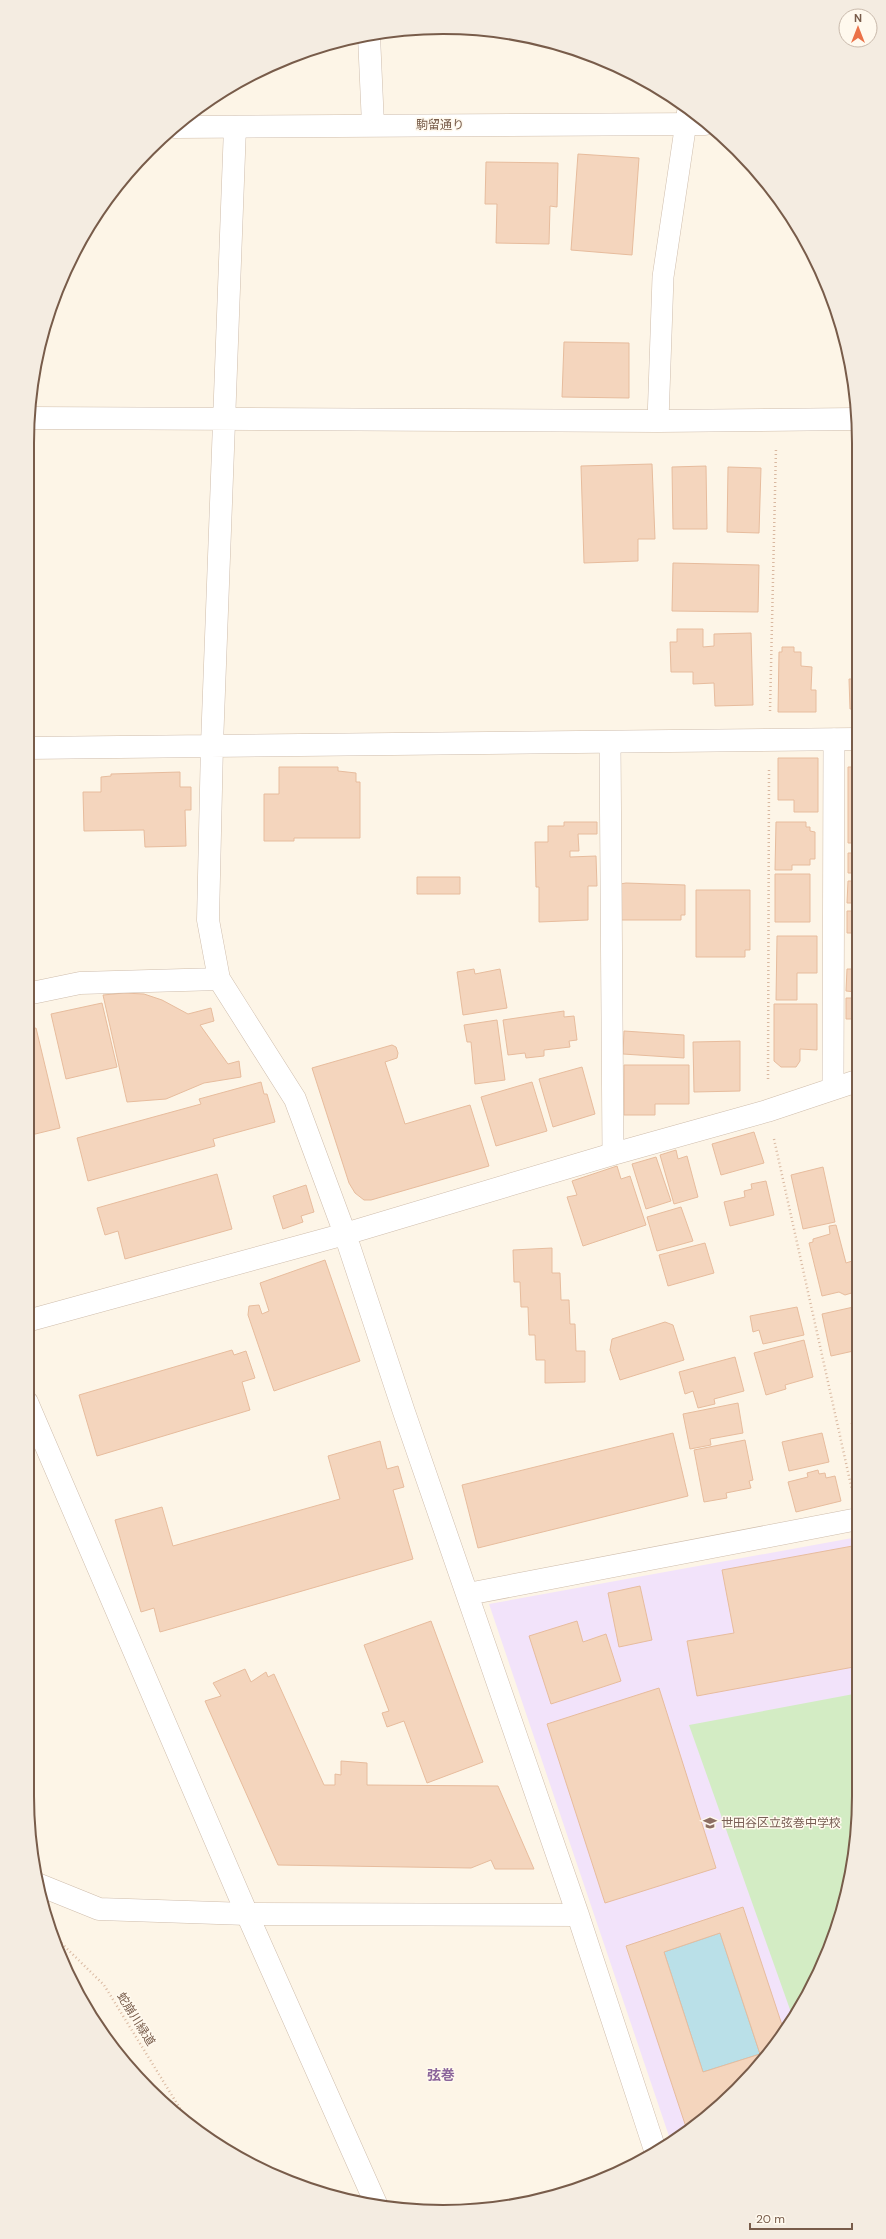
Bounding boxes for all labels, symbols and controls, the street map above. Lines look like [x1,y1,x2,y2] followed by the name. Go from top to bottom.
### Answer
[838,8,878,48] north arrow
[854,11,862,25] text: N
[416,117,464,133] street label: 駒留通り
[702,1815,718,1831] school or university icon: 世田谷区立弦巻中学校
[721,1815,841,1831] place label: 世田谷区立弦巻中学校
[113,1989,159,2049] street label: 蛇崩川緑道
[427,2066,455,2084] district label: 弦巻
[750,2205,852,2231] scale bar
[756,2211,785,2227] text: 20 m

